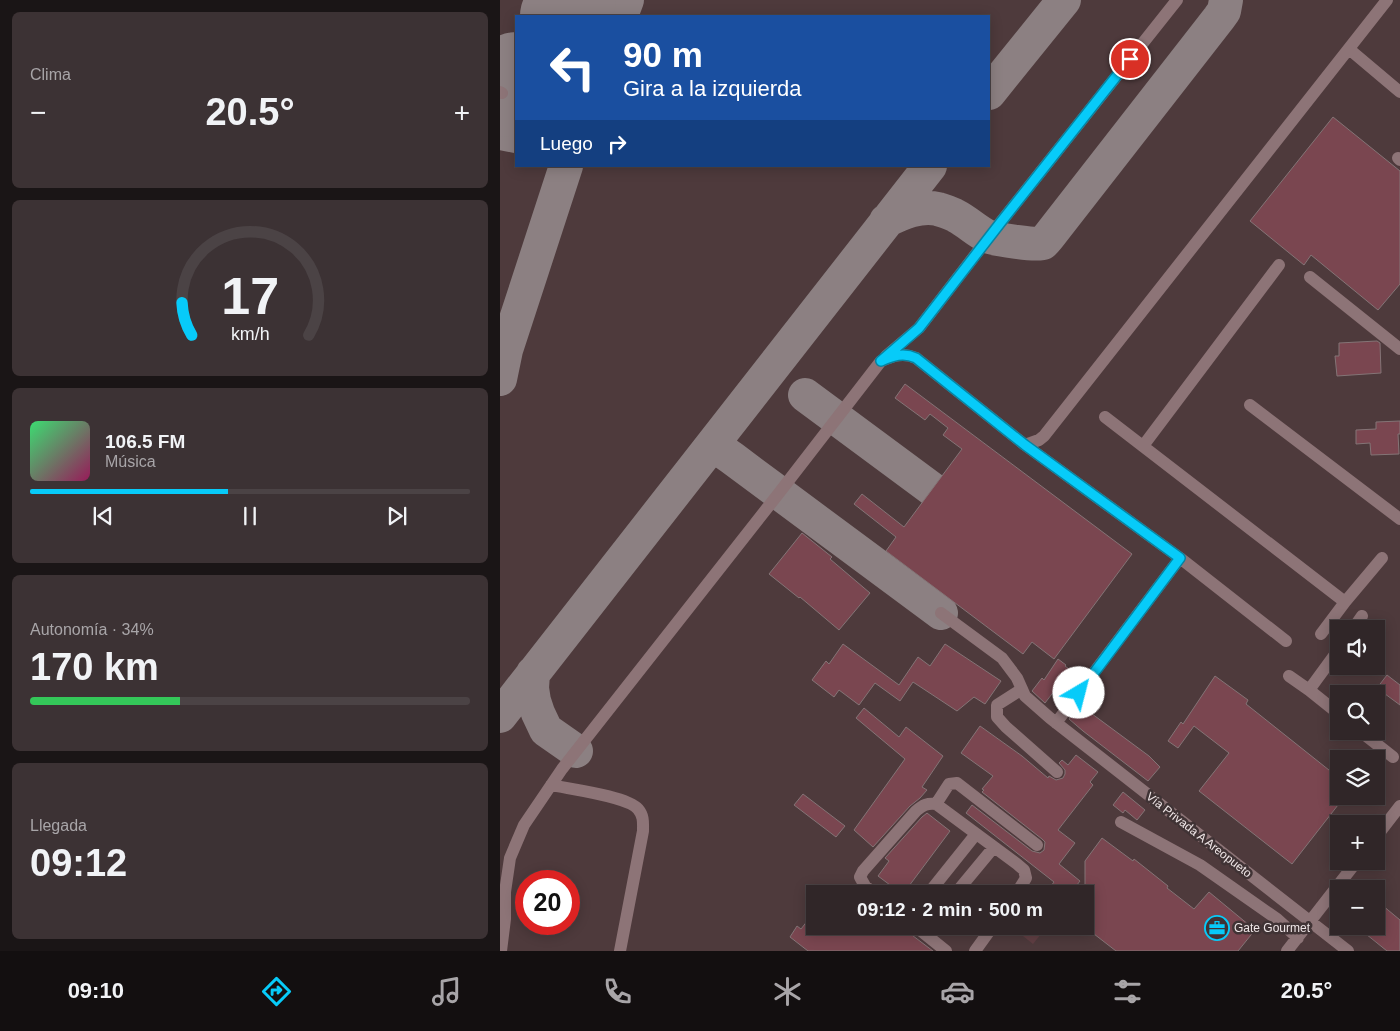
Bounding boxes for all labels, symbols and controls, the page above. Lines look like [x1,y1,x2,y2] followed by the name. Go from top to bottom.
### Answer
[540,35,605,100] icon: left
[623,35,703,74] text: 90 m
[1109,38,1151,80] pin
[1116,45,1144,73] icon: arrive
[30,66,71,83] text: Clima
[623,76,802,101] text: Gira a la izquierda
[205,91,295,133] text: 20.5°
[30,97,46,128] text: −
[454,97,470,128] text: +
[603,130,631,158] icon: right
[540,133,593,154] text: Luego
[221,267,279,325] text: 17
[231,324,269,344] text: km/h
[105,431,185,452] text: 106.5 FM
[105,453,156,470] text: Música
[89,502,117,530] icon: previous
[236,502,264,530] icon: pause
[383,502,411,530] icon: next
[1330,620,1385,935] map controls
[1330,620,1385,675] button: sound
[30,621,154,638] text: Autonomía · 34%
[30,646,159,688] text: 170 km
[1052,666,1104,718] position arrow
[1330,685,1385,740] button: search
[1330,750,1385,805] button: layers
[1143,789,1255,881] street label: Vía Privada A Areopueto
[1330,815,1385,870] button: +
[30,817,87,834] text: Llegada
[30,842,127,884] text: 09:12
[515,870,580,935] speed limit sign: 20
[1330,880,1385,935] button: −
[857,899,1043,920] text: 09:12 · 2 min · 500 m
[1204,915,1230,941] office icon: Gate Gourmet
[1234,921,1311,935] place label: Gate Gourmet
[259,974,294,1009] icon: directions
[429,974,464,1009] icon: music
[600,974,635,1009] icon: phone
[770,974,805,1009] icon: climate
[940,974,975,1009] icon: car
[1110,974,1145,1009] icon: filters
[68,978,124,1003] text: 09:10
[1281,978,1332,1003] text: 20.5°

